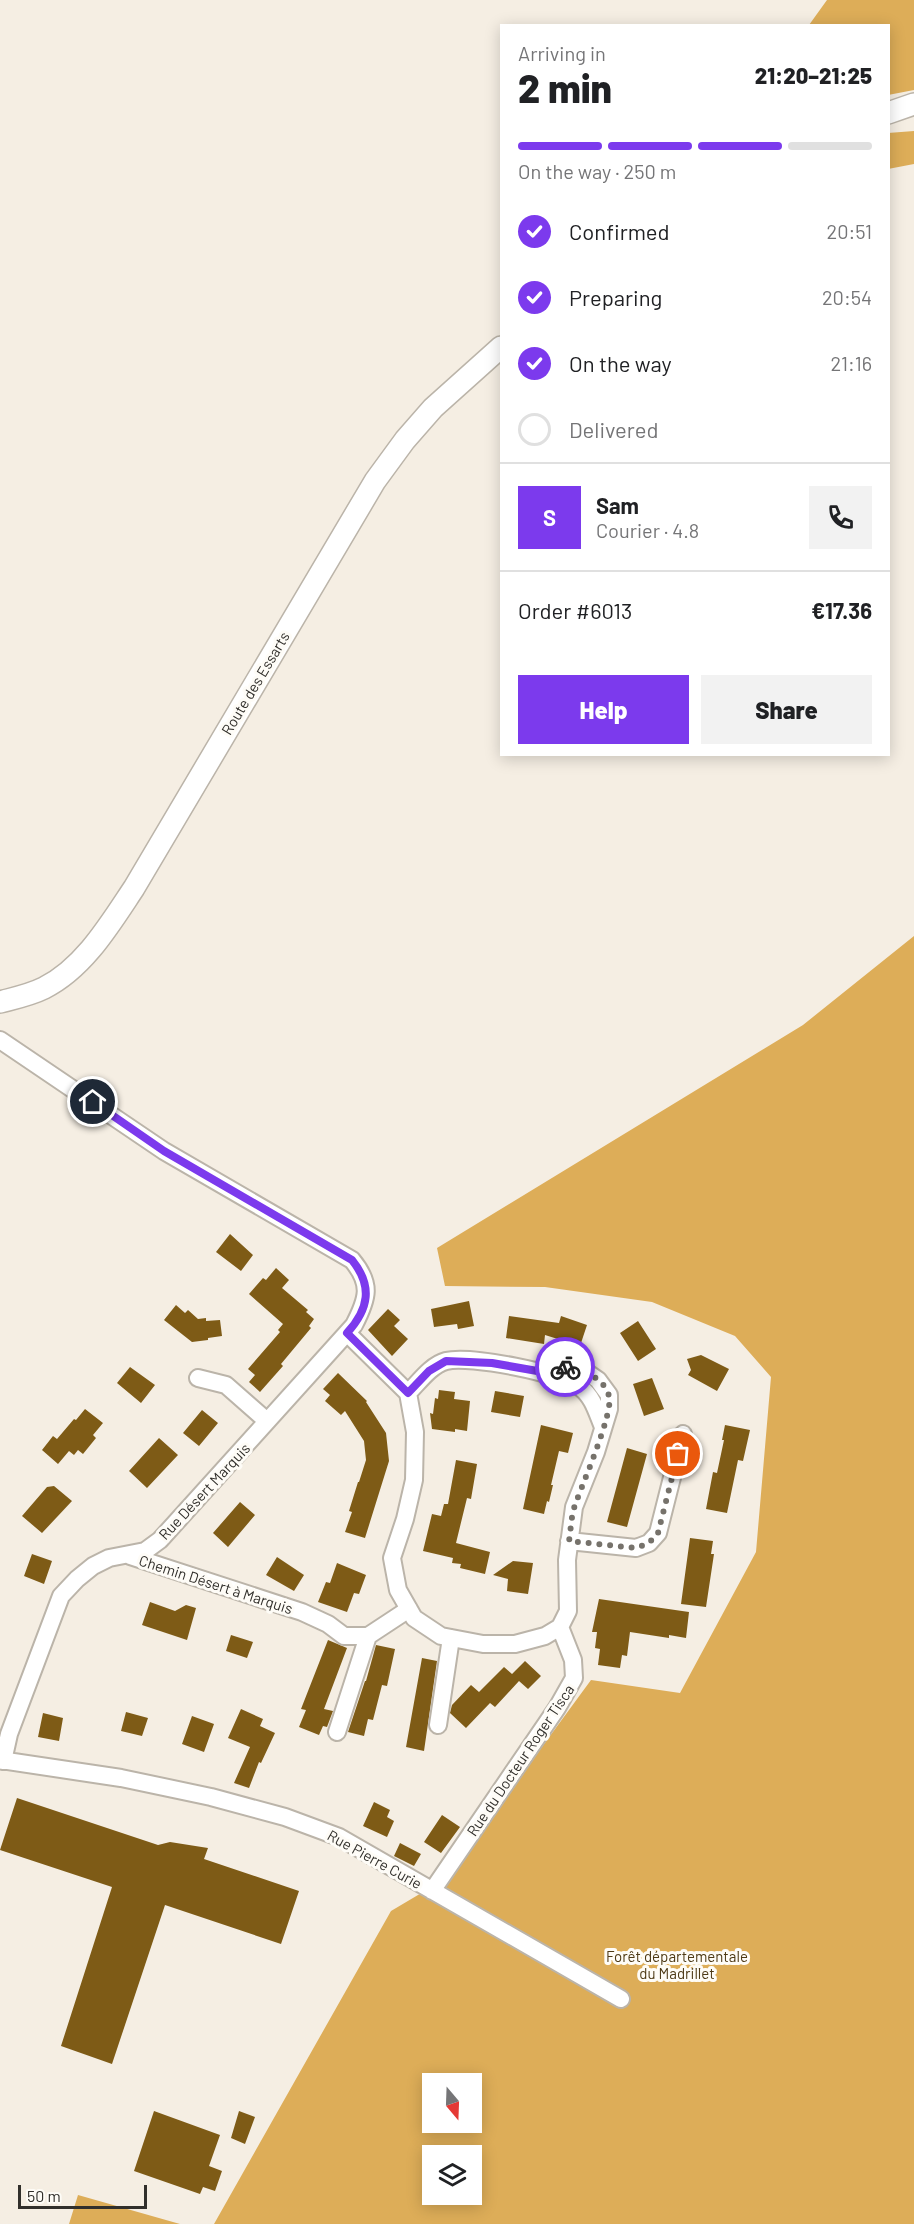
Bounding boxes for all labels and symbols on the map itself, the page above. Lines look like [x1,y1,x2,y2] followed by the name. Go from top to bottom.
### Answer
[217,628,293,738] street label: Route des Essarts
[67,1076,118,1127] pin
[535,1337,595,1397] courier
[652,1428,703,1479] pin
[155,1439,253,1543] street label: Rue Désert Marquis
[137,1551,295,1617] street label: Chemin Désert à Marquis
[462,1681,578,1839] street label: Rue du Docteur Roger Tisca
[325,1826,425,1892] street label: Rue Pierre Curie
[606,1947,748,1982] park label: Forêt départementale du Madrillet
[422,2073,482,2133] north arrow
[18,2182,147,2210] scale bar

